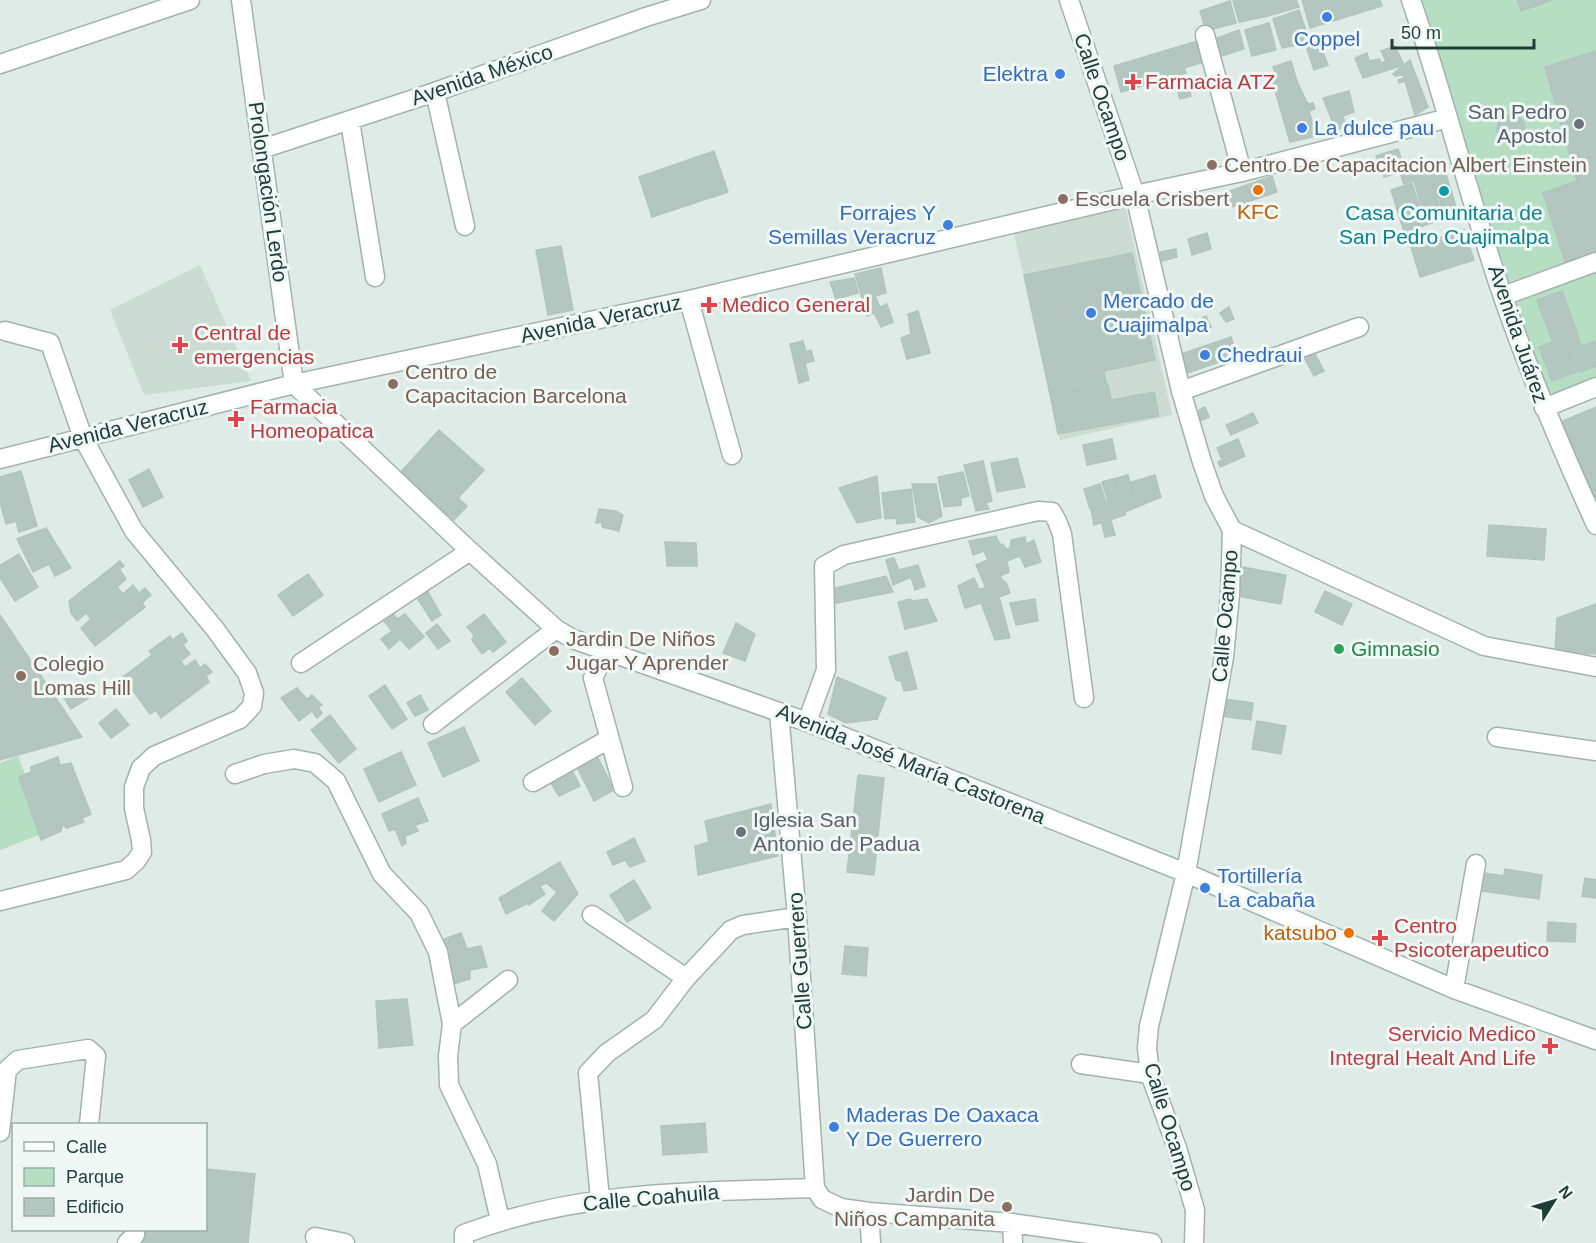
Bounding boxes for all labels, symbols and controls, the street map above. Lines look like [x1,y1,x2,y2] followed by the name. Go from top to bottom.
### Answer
[1320,10,1334,24] marker: Coppel
[1392,12,1534,50] scale bar
[1401,23,1441,43] text: 50 m
[1294,27,1360,50] place label: Coppel
[1070,30,1135,163] street label: Calle Ocampo
[408,40,555,109] street label: Avenida México
[983,62,1048,85] place label: Elektra
[1053,67,1067,81] marker: Elektra
[1145,70,1275,93] place label: Farmacia ATZ
[1126,75,1140,89] marker: Farmacia ATZ
[244,100,293,284] street label: Prolongación Lerdo
[1468,100,1567,147] place label: San Pedro Apostol
[1314,116,1434,139] place label: La dulce pau
[1572,117,1586,131] marker: San Pedro Apostol
[1295,121,1309,135] marker: La dulce pau
[1224,153,1587,176] place label: Centro De Capacitacion Albert Einstein
[1205,158,1219,172] marker: Centro De Capacitacion Albert Einstein
[1251,183,1265,197] marker: KFC
[1437,184,1451,198] marker: Casa Comunitaria de San Pedro Cuajimalpa
[1075,187,1229,210] place label: Escuela Crisbert
[1056,192,1070,206] marker: Escuela Crisbert
[1237,200,1279,223] place label: KFC
[768,201,936,248] place label: Forrajes Y Semillas Veracruz
[1339,201,1549,248] place label: Casa Comunitaria de San Pedro Cuajimalpa
[941,218,955,232] marker: Forrajes Y Semillas Veracruz
[1484,262,1553,406] street label: Avenida Juárez
[1103,289,1214,336] place label: Mercado de Cuajimalpa
[518,290,684,347] street label: Avenida Veracruz
[722,293,870,316] place label: Medico General
[700,296,718,314] marker: Medico General
[1084,306,1098,320] marker: Mercado de Cuajimalpa
[194,321,314,368] place label: Central de emergencias
[171,336,189,354] marker: Central de emergencias
[1217,343,1302,366] place label: Chedraui
[1198,348,1212,362] marker: Chedraui
[405,360,627,407] place label: Centro de Capacitacion Barcelona
[386,377,400,391] marker: Centro de Capacitacion Barcelona
[45,394,210,457] street label: Avenida Veracruz
[250,395,374,442] place label: Farmacia Homeopatica
[227,410,245,428] marker: Farmacia Homeopatica
[1207,549,1242,683] street label: Calle Ocampo
[566,627,729,674] place label: Jardin De Niños Jugar Y Aprender
[1351,637,1440,660] place label: Gimnasio
[1332,642,1346,656] marker: Gimnasio
[547,644,561,658] marker: Jardin De Niños Jugar Y Aprender
[33,652,131,699] place label: Colegio Lomas Hill
[14,669,28,683] marker: Colegio Lomas Hill
[773,699,1049,828] street label: Avenida José María Castorena
[753,808,920,855] place label: Iglesia San Antonio de Padua
[734,825,748,839] marker: Iglesia San Antonio de Padua
[1217,864,1315,911] place label: Tortillería La cabaña
[1198,881,1212,895] marker: Tortillería La cabaña
[783,892,816,1031] street label: Calle Guerrero
[1394,914,1549,961] place label: Centro Psicoterapeutico
[1263,921,1337,944] place label: katsubo
[1342,926,1356,940] marker: katsubo
[1371,929,1389,947] marker: Centro Psicoterapeutico
[1329,1022,1536,1069] place label: Servicio Medico Integral Healt And Life
[1541,1037,1559,1055] marker: Servicio Medico Integral Healt And Life
[1140,1060,1201,1194] street label: Calle Ocampo
[846,1103,1039,1150] place label: Maderas De Oaxaca Y De Guerrero
[827,1120,841,1134] marker: Maderas De Oaxaca Y De Guerrero
[12,1123,207,1231] legend
[66,1137,107,1157] text: Calle
[66,1167,124,1187] text: Parque
[1524,1171,1584,1231] north arrow
[582,1180,720,1215] street label: Calle Coahuila
[834,1183,995,1230] place label: Jardin De Niños Campanita
[1555,1183,1576,1202] text: N
[66,1197,124,1217] text: Edificio
[1000,1200,1014,1214] marker: Jardin De Niños Campanita

